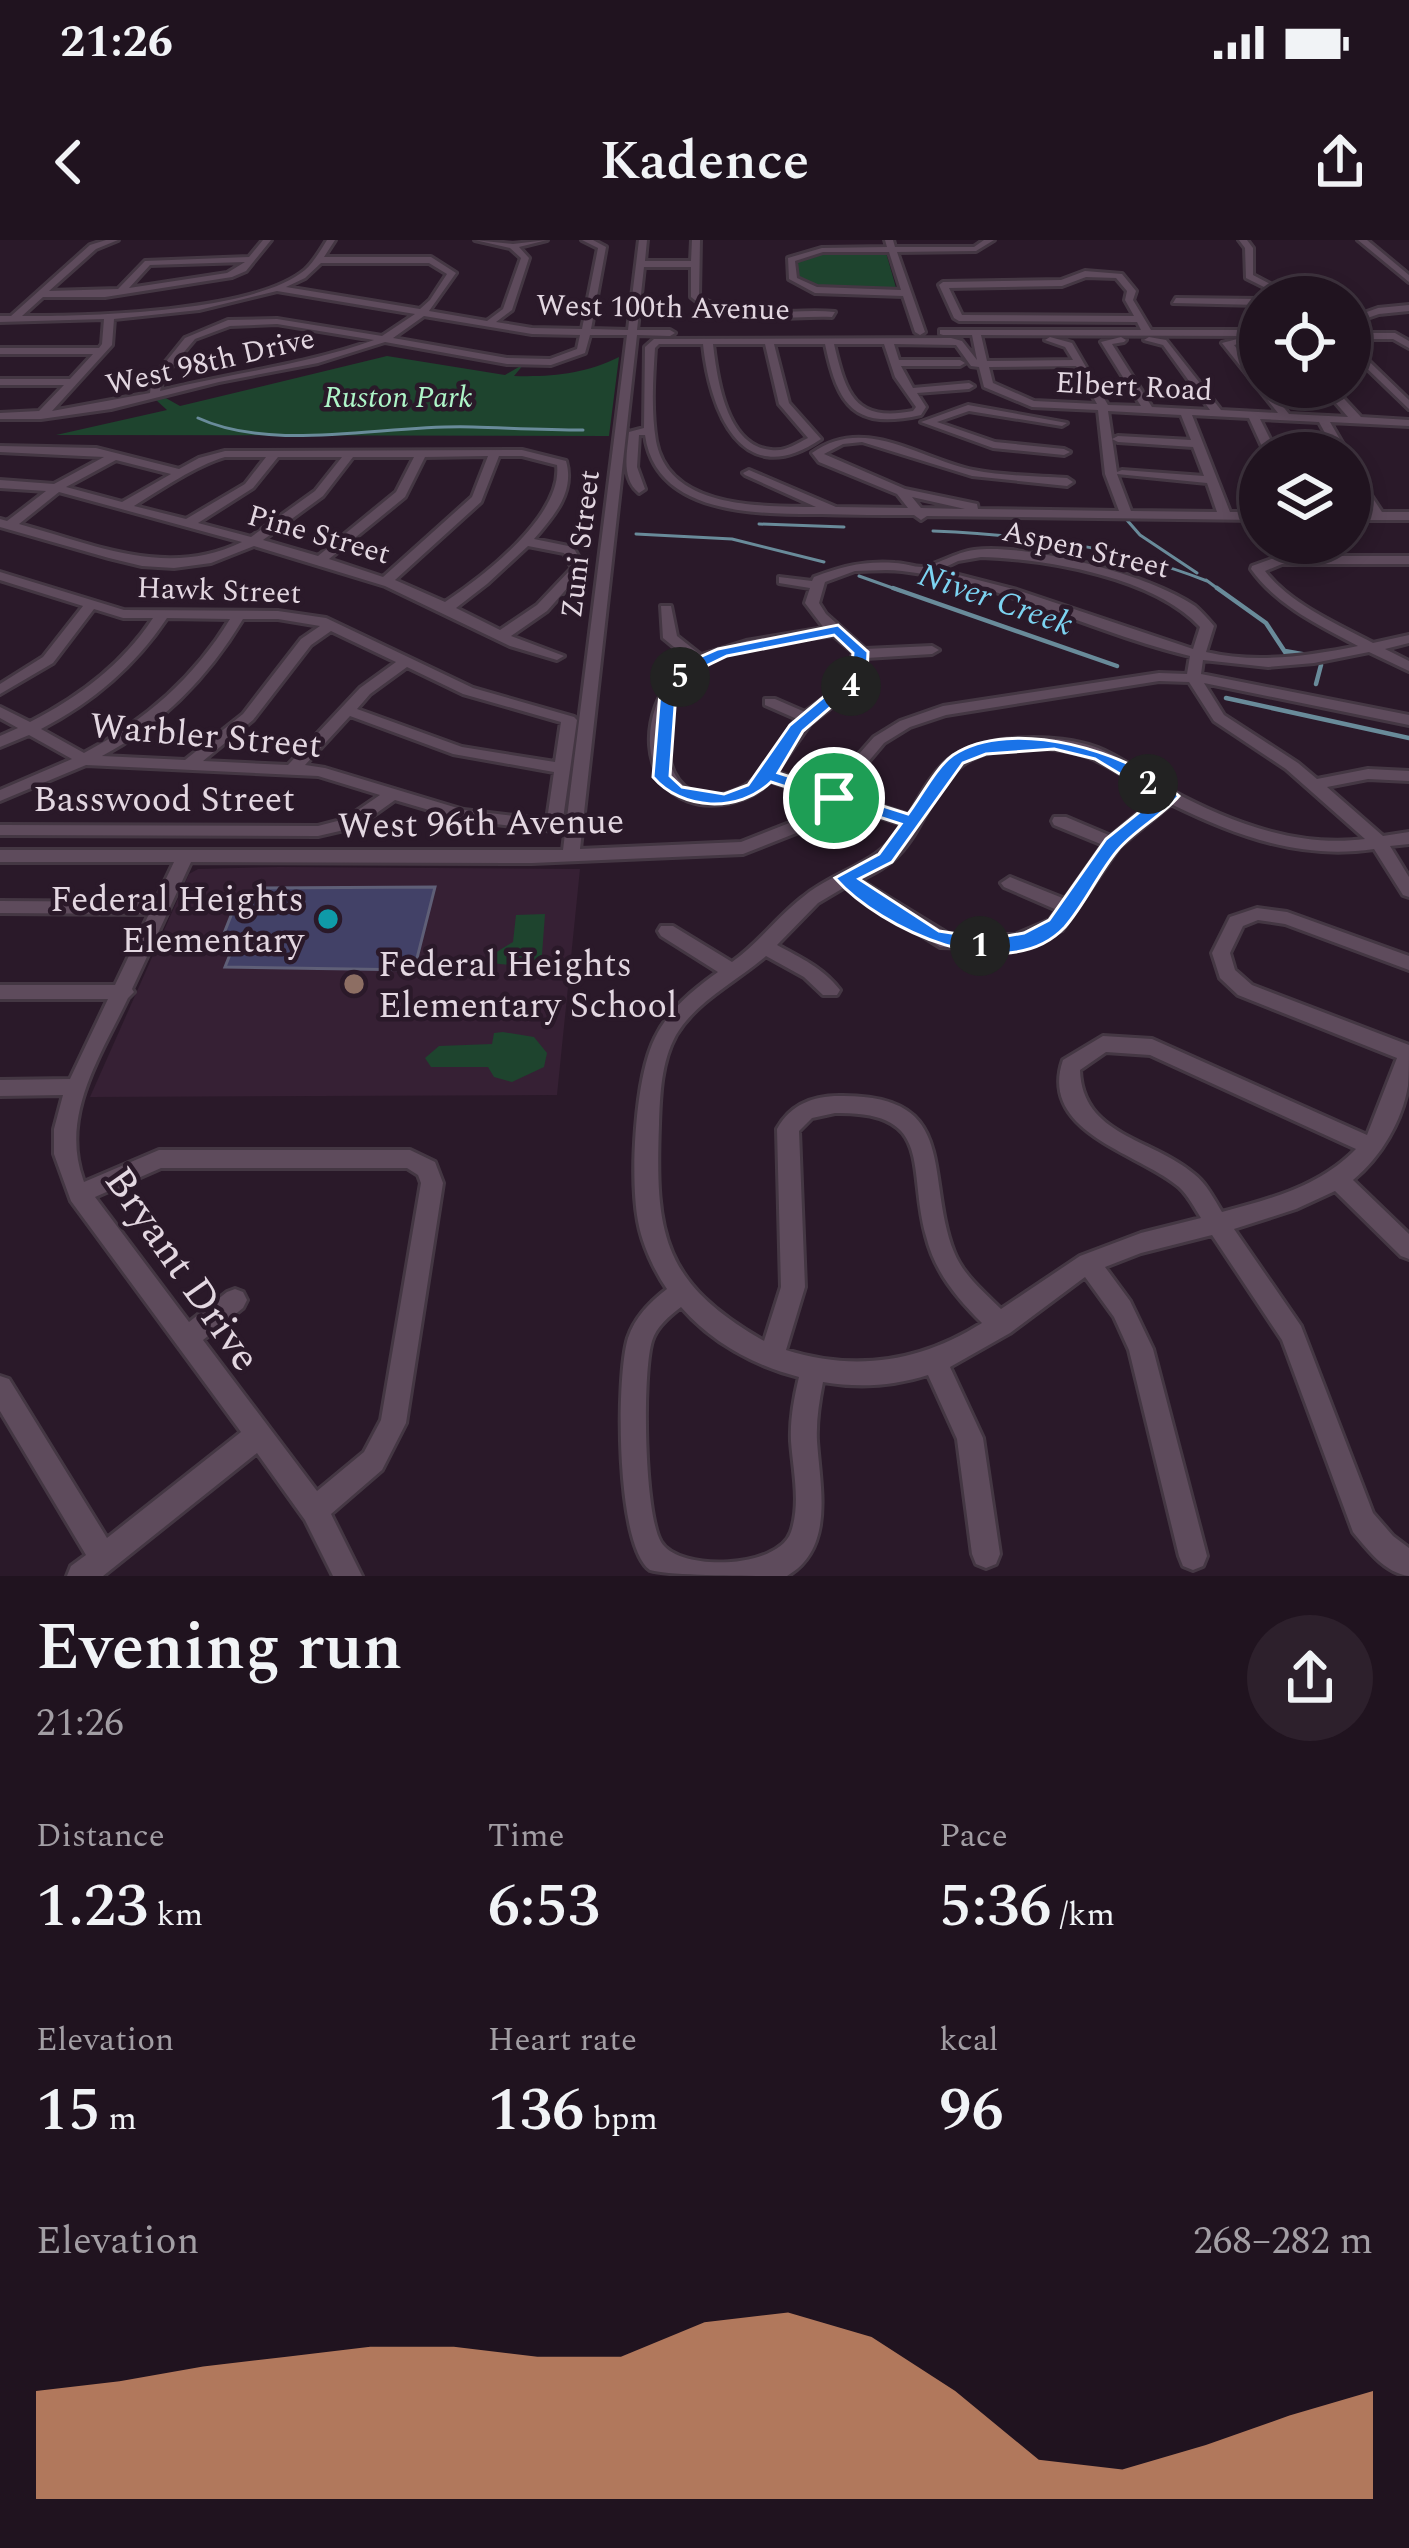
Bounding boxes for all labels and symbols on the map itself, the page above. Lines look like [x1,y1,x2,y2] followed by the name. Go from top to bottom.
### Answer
[536,283,790,333] street label: West 100th Avenue
[101,316,319,408] street label: West 98th Drive
[1054,360,1214,414] street label: Elbert Road
[323,375,473,421] park label: Ruston Park
[549,467,613,621] street label: Zuni Street
[242,493,396,577] street label: Pine Street
[998,508,1174,592] street label: Aspen Street
[911,550,1079,650] water label: Niver Creek
[136,565,302,617] street label: Hawk Street
[650,647,710,707] pin: 5
[821,656,881,716] pin: 4
[88,699,324,774] street label: Warbler Street
[783,747,885,849] pin
[1118,754,1178,814] pin: 2
[33,773,295,828] street label: Basswood Street
[337,795,625,854] street label: West 96th Avenue
[50,873,306,969] place label: Federal Heights Elementary
[315,906,341,932] marker: Federal Heights Elementary
[950,916,1010,976] pin: 1
[378,938,677,1034] place label: Federal Heights Elementary School
[341,971,367,997] marker: Federal Heights Elementary School
[88,1154,276,1385] street label: Bryant Drive

